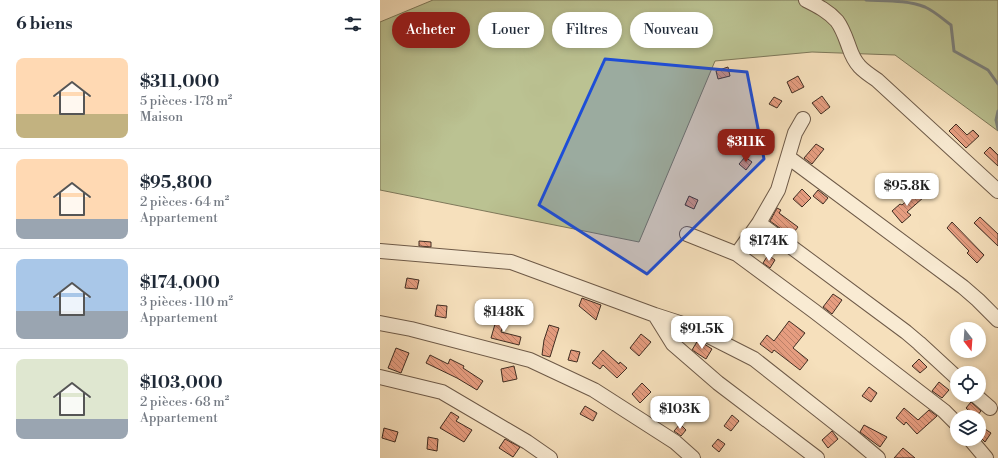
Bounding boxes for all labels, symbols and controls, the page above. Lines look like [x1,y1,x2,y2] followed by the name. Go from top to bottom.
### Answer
[392,12,470,48] chip: Acheter
[478,12,544,48] chip: Louer
[552,12,622,48] chip: Filtres
[630,12,713,48] chip: Nouveau
[16,13,72,35] text: 6 biens
[342,13,364,35] icon: filters
[140,71,219,93] text: $311,000
[48,74,96,122] icon: home
[140,93,232,109] text: 5 pièces · 178 m²
[140,109,183,125] text: Maison
[718,129,774,163] pin: $311K
[727,134,765,150] text: $311K
[140,172,212,194] text: $95,800
[874,173,940,207] pin: $95.8K
[48,175,96,223] icon: home
[884,178,930,194] text: $95.8K
[140,194,229,210] text: 2 pièces · 64 m²
[140,210,218,226] text: Appartement
[741,228,797,262] pin: $174K
[749,233,789,249] text: $174K
[140,272,220,294] text: $174,000
[48,275,96,323] icon: home
[140,294,233,310] text: 3 pièces · 110 m²
[476,299,532,333] pin: $148K
[484,304,524,320] text: $148K
[140,310,218,326] text: Appartement
[669,316,735,350] pin: $91.5K
[680,321,724,337] text: $91.5K
[950,322,986,358] north arrow
[950,322,986,446] map controls
[950,366,986,402] button: locate
[140,372,223,394] text: $103,000
[48,375,96,423] icon: home
[140,394,229,410] text: 2 pièces · 68 m²
[652,396,708,430] pin: $103K
[659,401,701,417] text: $103K
[140,410,218,426] text: Appartement
[950,410,986,446] button: layers

